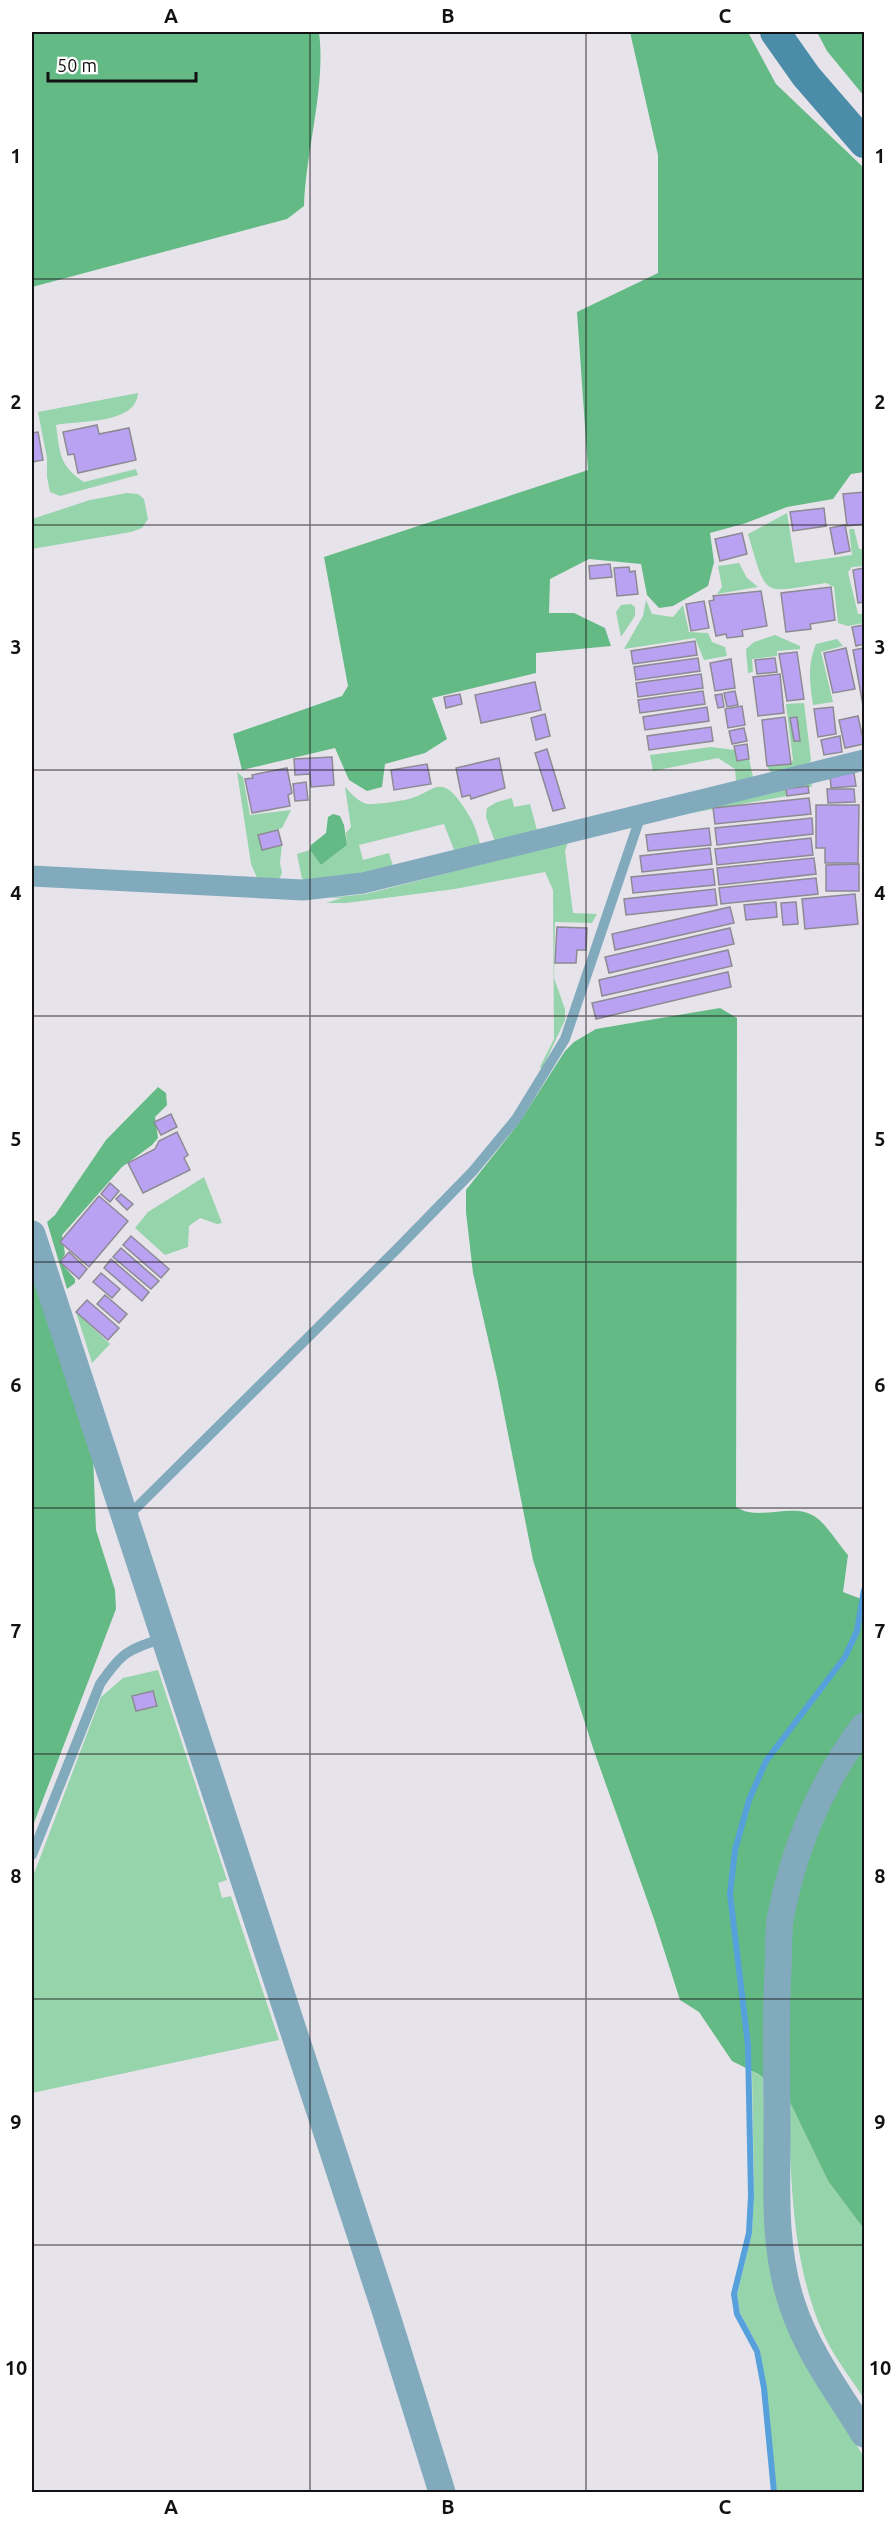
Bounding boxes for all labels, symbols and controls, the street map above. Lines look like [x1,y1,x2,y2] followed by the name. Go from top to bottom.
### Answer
[164,4,178,27] text: A
[441,4,455,27] text: B
[719,4,732,27] text: C
[48,45,196,83] scale bar
[57,55,97,75] text: 50 m
[10,144,22,167] text: 1
[874,144,886,167] text: 1
[10,390,22,413] text: 2
[874,390,886,413] text: 2
[10,635,22,658] text: 3
[874,635,886,658] text: 3
[10,881,22,904] text: 4
[874,881,886,904] text: 4
[10,1127,22,1150] text: 5
[874,1127,886,1150] text: 5
[10,1373,22,1396] text: 6
[874,1373,886,1396] text: 6
[10,1619,22,1642] text: 7
[874,1619,886,1642] text: 7
[10,1864,22,1887] text: 8
[874,1864,886,1887] text: 8
[10,2110,22,2133] text: 9
[874,2110,886,2133] text: 9
[5,2356,27,2379] text: 10
[869,2356,891,2379] text: 10
[164,2495,178,2518] text: A
[441,2495,455,2518] text: B
[719,2495,732,2518] text: C

